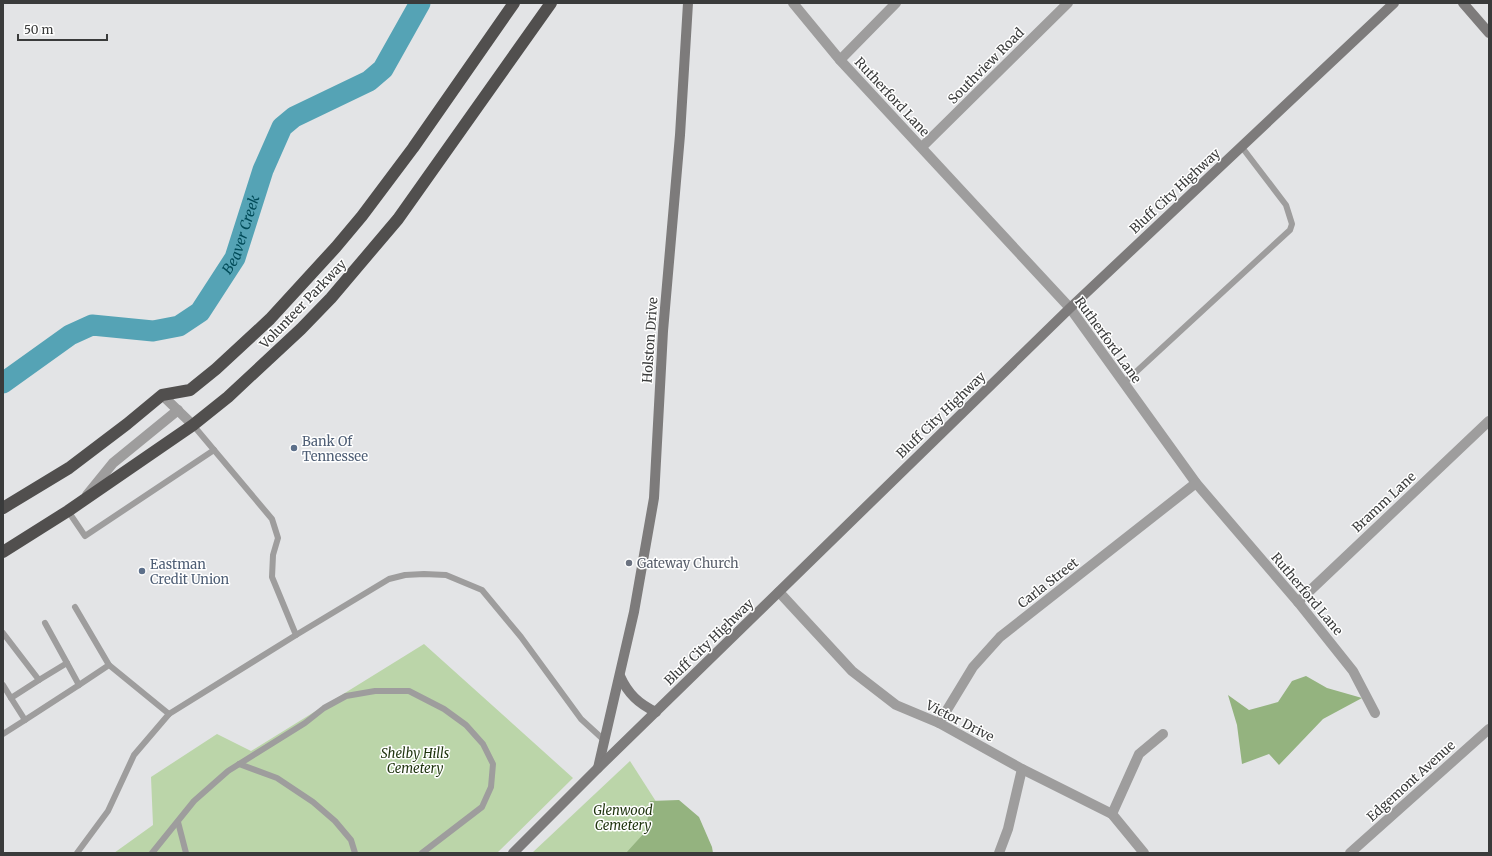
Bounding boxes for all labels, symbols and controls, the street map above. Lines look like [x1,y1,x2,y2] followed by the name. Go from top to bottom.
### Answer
[18,16,107,42] scale bar
[24,22,53,37] text: 50 m
[944,24,1028,108] street label: Southview Road
[851,54,933,140] street label: Rutherford Lane
[1126,144,1224,237] street label: Bluff City Highway
[218,193,264,277] water label: Beaver Creek
[255,256,350,353] street label: Volunteer Parkway
[1071,294,1145,387] street label: Rutherford Lane
[639,296,661,383] street label: Holston Drive
[893,368,989,462] street label: Bluff City Highway
[302,433,368,465] place label: Bank Of Tennessee
[289,443,299,453] marker: Bank Of Tennessee
[1349,468,1420,536] street label: Bramm Lane
[1268,549,1347,639] street label: Rutherford Lane
[1014,554,1082,612] street label: Carla Street
[637,555,739,572] place label: Gateway Church
[150,556,230,588] place label: Eastman Credit Union
[624,558,634,568] marker: Gateway Church
[137,566,147,576] marker: Eastman Credit Union
[661,595,757,689] street label: Bluff City Highway
[922,696,997,746] street label: Victor Drive
[1363,737,1459,825] street label: Edgemont Avenue
[381,745,450,777] park label: Shelby Hills Cemetery
[593,802,653,834] park label: Glenwood Cemetery

